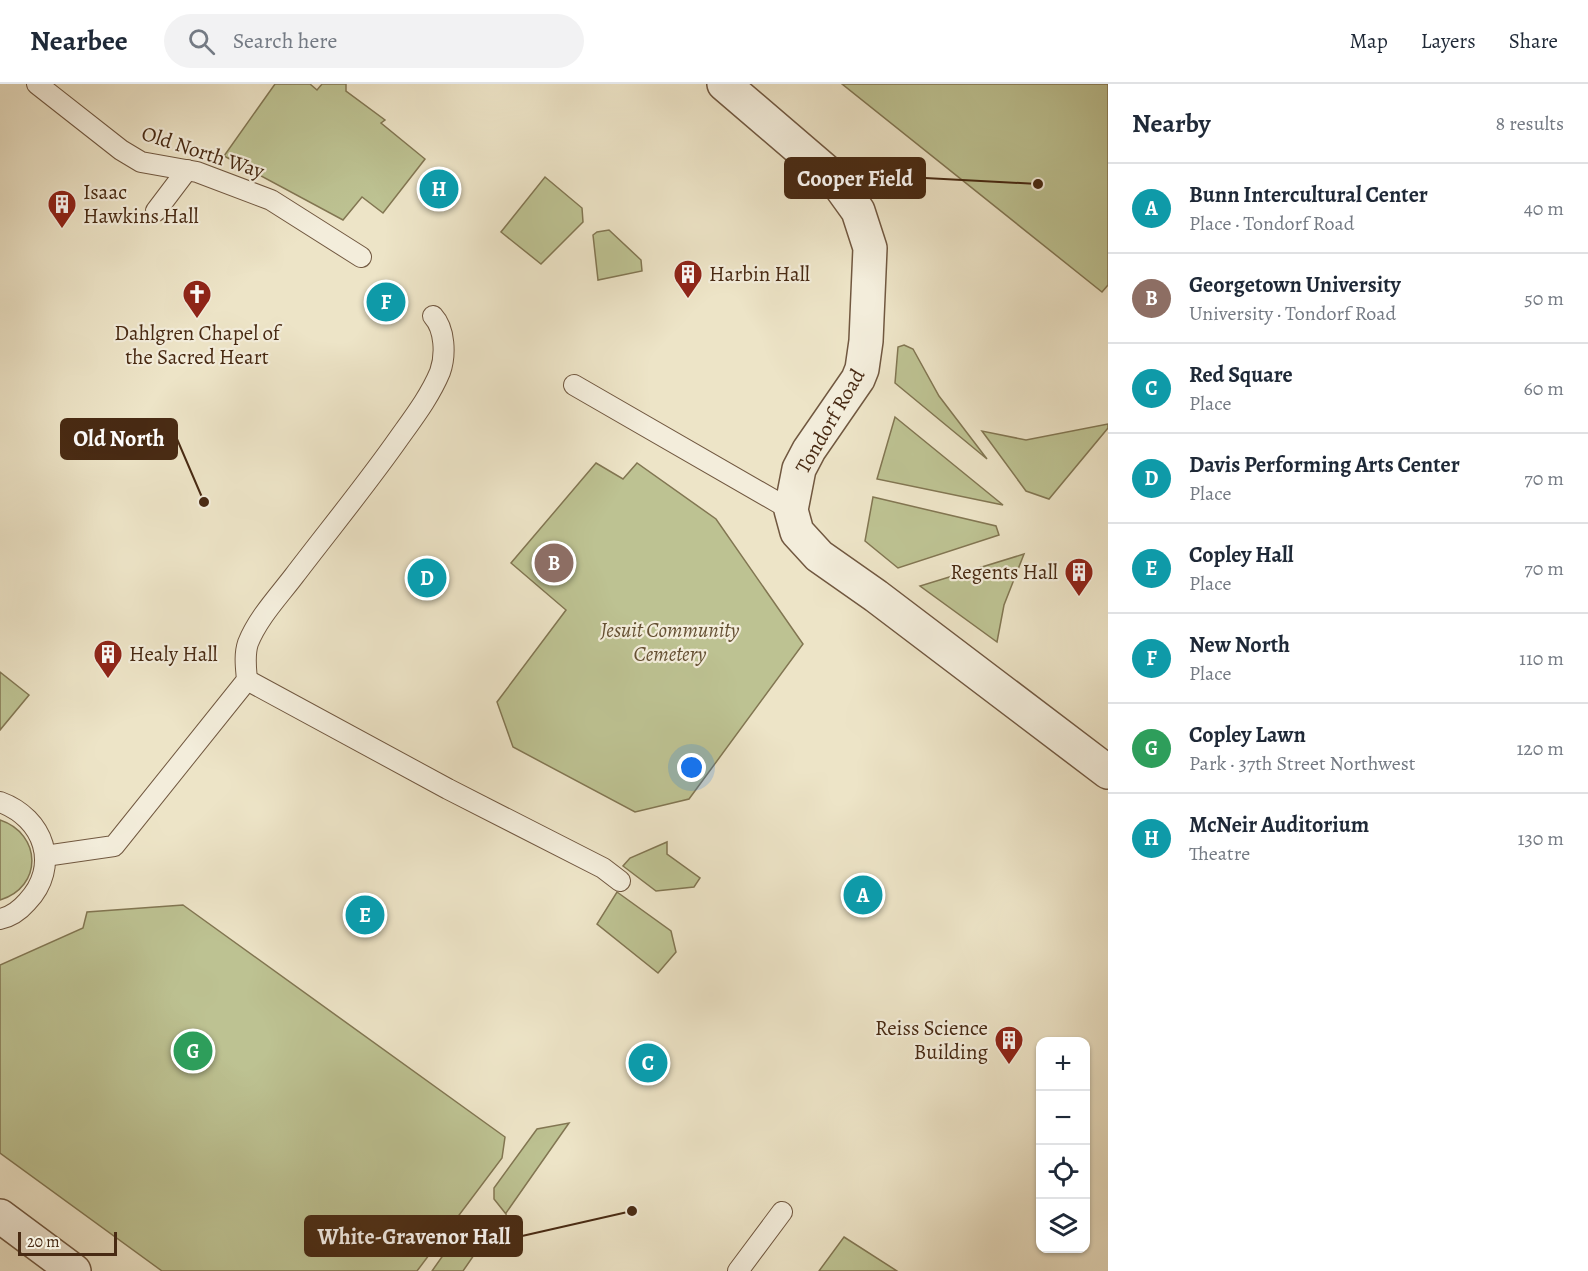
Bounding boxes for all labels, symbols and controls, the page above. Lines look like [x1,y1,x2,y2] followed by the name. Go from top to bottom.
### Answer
[164,14,584,68] search box
[30,22,128,60] text: Nearbee
[185,25,218,58] icon: search
[233,26,337,56] text: Search here
[1349,27,1388,55] text: Map
[1421,27,1476,55] text: Layers
[1509,27,1558,55] text: Share
[1132,106,1211,141] text: Nearby
[1496,110,1564,137] text: 8 results
[138,119,268,185] street label: Old North Way
[785,158,925,198] callout: Cooper Field
[797,164,913,194] text: Cooper Field
[420,166,458,212] pin: H
[83,178,199,230] place label: Isaac Hawkins Hall
[1189,180,1428,210] text: Bunn Intercultural Center
[46,188,78,230] building icon: Isaac Hawkins Hall
[1145,195,1158,222] text: A
[1524,195,1564,222] text: 40 m
[1189,210,1354,237] text: Place · Tondorf Road
[672,258,704,300] building icon: Harbin Hall
[709,260,810,288] place label: Harbin Hall
[1189,270,1401,300] text: Georgetown University
[181,278,213,320] church icon: Dahlgren Chapel of the Sacred Heart
[366,280,406,324] pin: F
[1145,285,1158,312] text: B
[1524,285,1564,312] text: 50 m
[1189,300,1396,327] text: University · Tondorf Road
[114,319,283,371] place label: Dahlgren Chapel of the Sacred Heart
[1189,360,1293,390] text: Red Square
[789,363,872,479] street label: Tondorf Road
[1145,375,1158,402] text: C
[1524,375,1564,402] text: 60 m
[1189,390,1231,417] text: Place
[61,419,177,459] callout: Old North
[73,424,165,454] text: Old North
[1189,450,1460,480] text: Davis Performing Arts Center
[1145,465,1158,492] text: D
[1524,465,1564,492] text: 70 m
[1189,480,1231,507] text: Place
[534,540,574,586] pin: B
[1189,540,1294,570] text: Copley Hall
[1146,555,1157,582] text: E
[1524,555,1564,582] text: 70 m
[408,556,446,600] pin: D
[1063,556,1095,598] building icon: Regents Hall
[950,558,1058,586] place label: Regents Hall
[1189,570,1231,597] text: Place
[600,616,739,668] park label: Jesuit Community Cemetery
[1189,630,1290,660] text: New North
[92,638,124,680] building icon: Healy Hall
[129,640,218,668] place label: Healy Hall
[1146,645,1157,672] text: F
[1519,645,1564,672] text: 110 m
[1189,660,1231,687] text: Place
[1189,720,1306,750] text: Copley Lawn
[1145,735,1158,762] text: G
[1516,735,1564,762] text: 120 m
[1189,750,1415,777] text: Park · 37th Street Northwest
[677,753,706,782] your location
[1189,810,1369,840] text: McNeir Auditorium
[1144,825,1159,852] text: H
[1518,825,1564,852] text: 130 m
[1189,840,1250,867] text: Theatre
[844,872,882,918] pin: A
[346,892,385,938] pin: E
[875,1014,988,1066] place label: Reiss Science Building
[993,1024,1025,1066] building icon: Reiss Science Building
[174,1028,212,1074] pin: G
[1036,1037,1090,1253] map controls
[1036,1037,1090,1091] button: +
[628,1040,668,1086] pin: C
[1036,1091,1090,1145] button: −
[1036,1145,1090,1199] button: locate
[1036,1199,1090,1253] button: layers
[305,1216,522,1256] callout: White-Gravenor Hall
[317,1222,511,1252] text: White-Gravenor Hall
[18,1229,117,1256] scale bar
[27,1231,60,1253] text: 20 m

